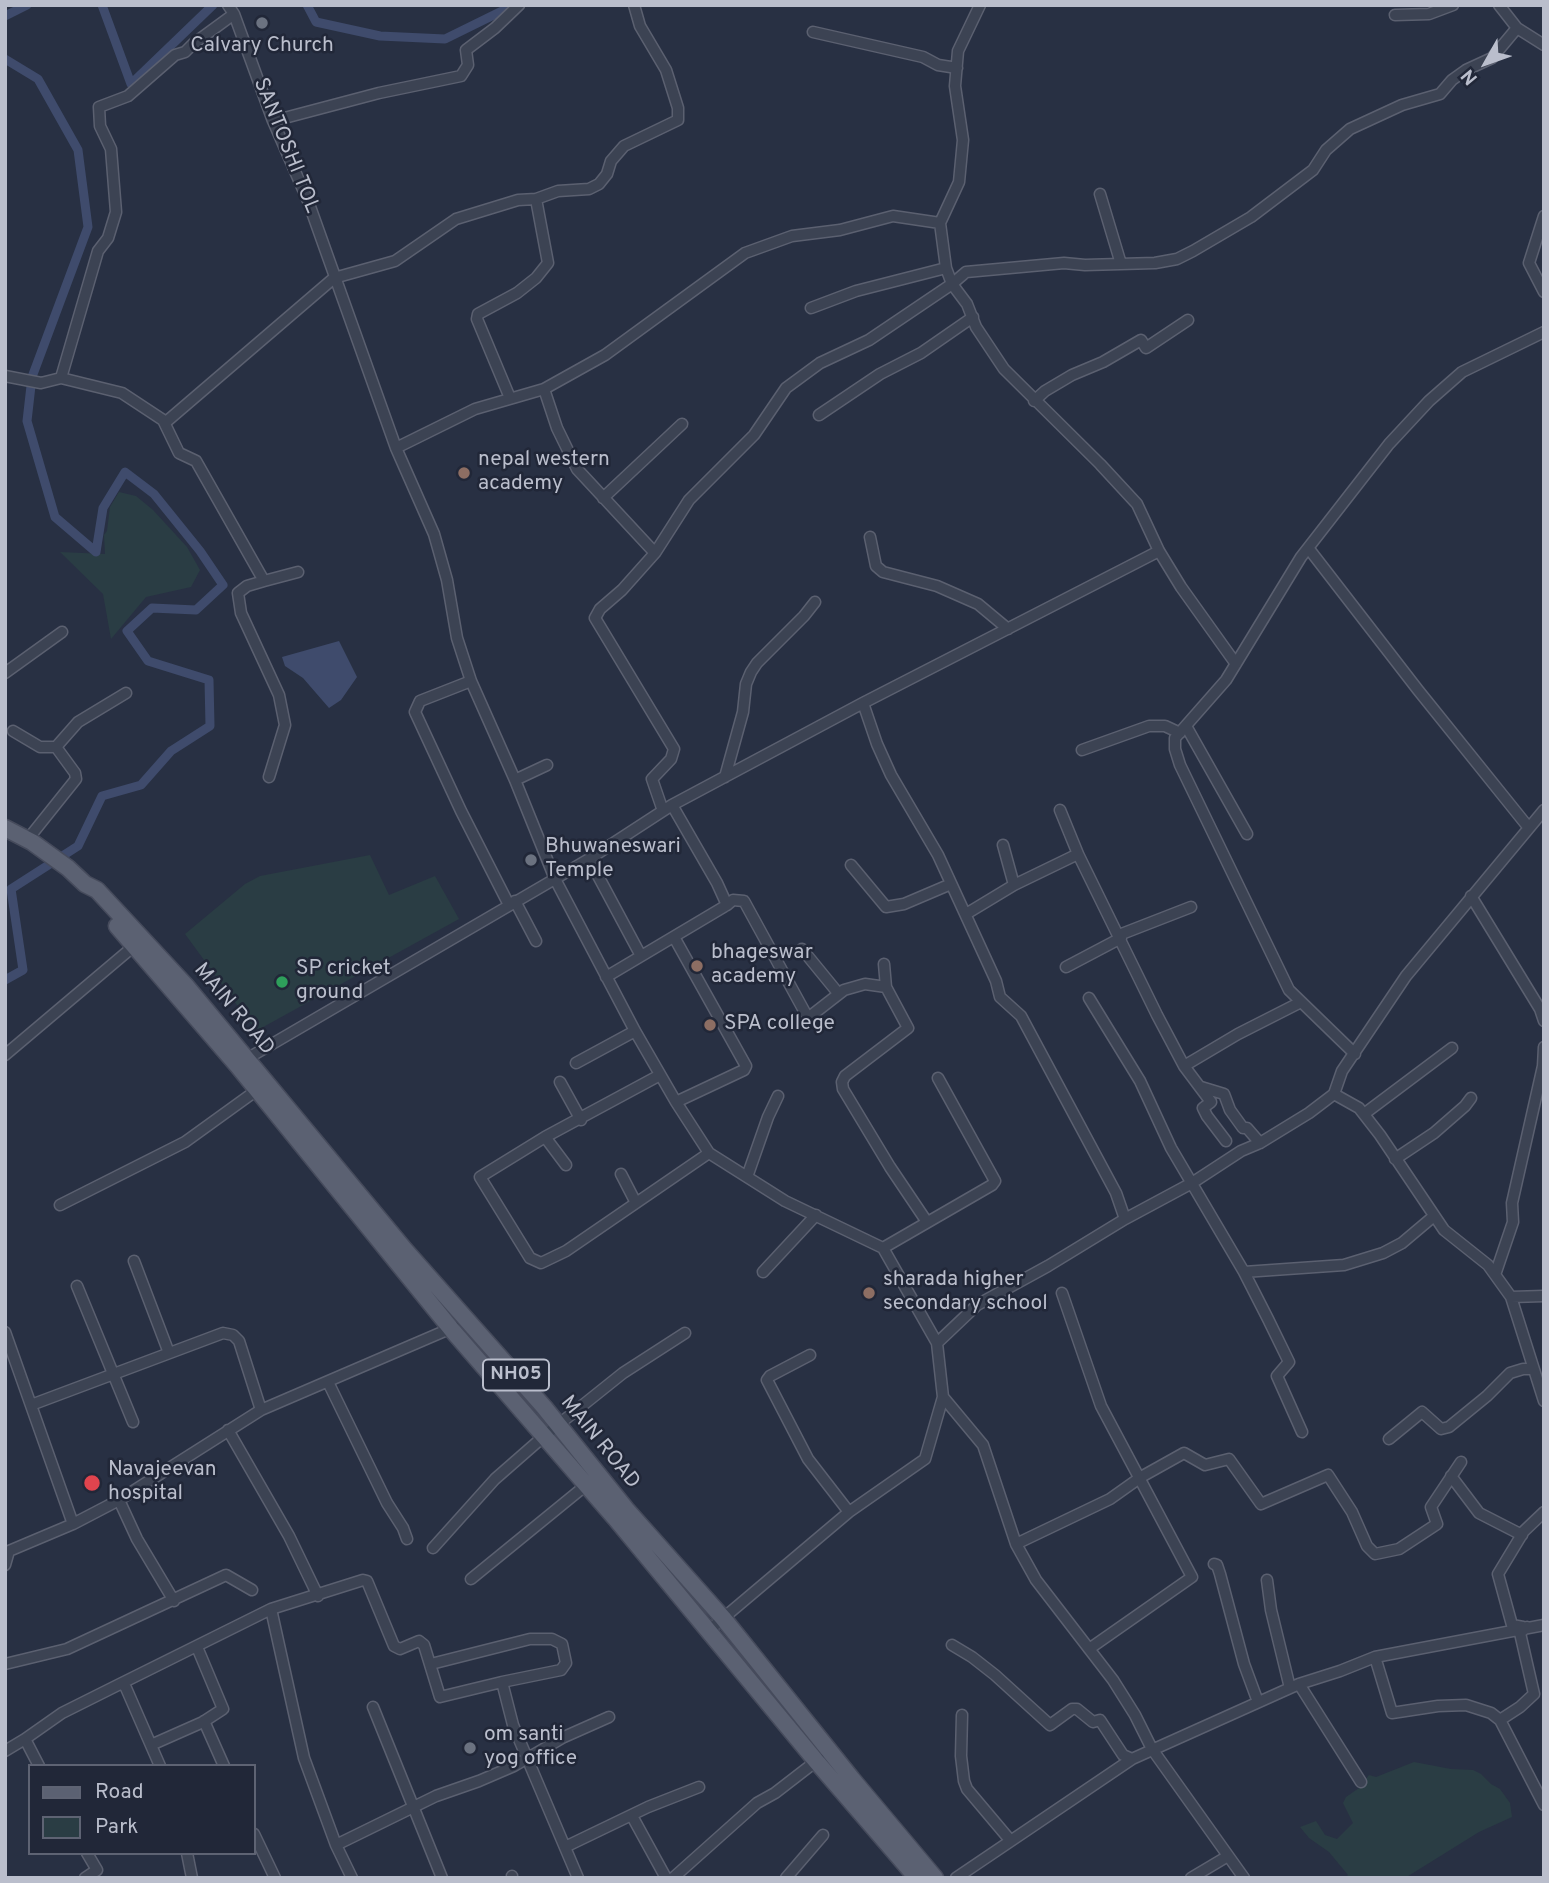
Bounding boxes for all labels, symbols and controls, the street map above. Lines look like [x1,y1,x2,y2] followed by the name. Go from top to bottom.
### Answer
[254,15,270,31] marker: Calvary Church
[1451,28,1521,98] north arrow
[190,34,334,60] place label: Calvary Church
[1456,64,1483,89] text: N
[246,75,324,217] street label: SANTOSHI TOL
[478,448,610,498] place label: nepal western academy
[456,465,472,481] marker: nepal western academy
[545,835,681,885] place label: Bhuwaneswari Temple
[523,852,539,868] marker: Bhuwaneswari Temple
[711,941,813,991] place label: bhageswar academy
[296,957,391,1007] place label: SP cricket ground
[689,958,705,974] marker: bhageswar academy
[187,959,279,1061] street label: MAIN ROAD
[274,974,290,990] marker: SP cricket ground
[724,1012,835,1038] place label: SPA college
[702,1017,718,1033] marker: SPA college
[883,1268,1048,1318] place label: sharada higher secondary school
[861,1285,877,1301] marker: sharada higher secondary school
[483,1359,549,1390] road number: NH05
[554,1391,644,1495] street label: MAIN ROAD
[108,1458,217,1508] place label: Navajeevan hospital
[82,1473,102,1493] marker: Navajeevan hospital
[484,1723,577,1773] place label: om santi yog office
[462,1740,478,1756] marker: om santi yog office
[28,1764,256,1855] legend
[95,1779,144,1806] text: Road
[95,1814,138,1841] text: Park

